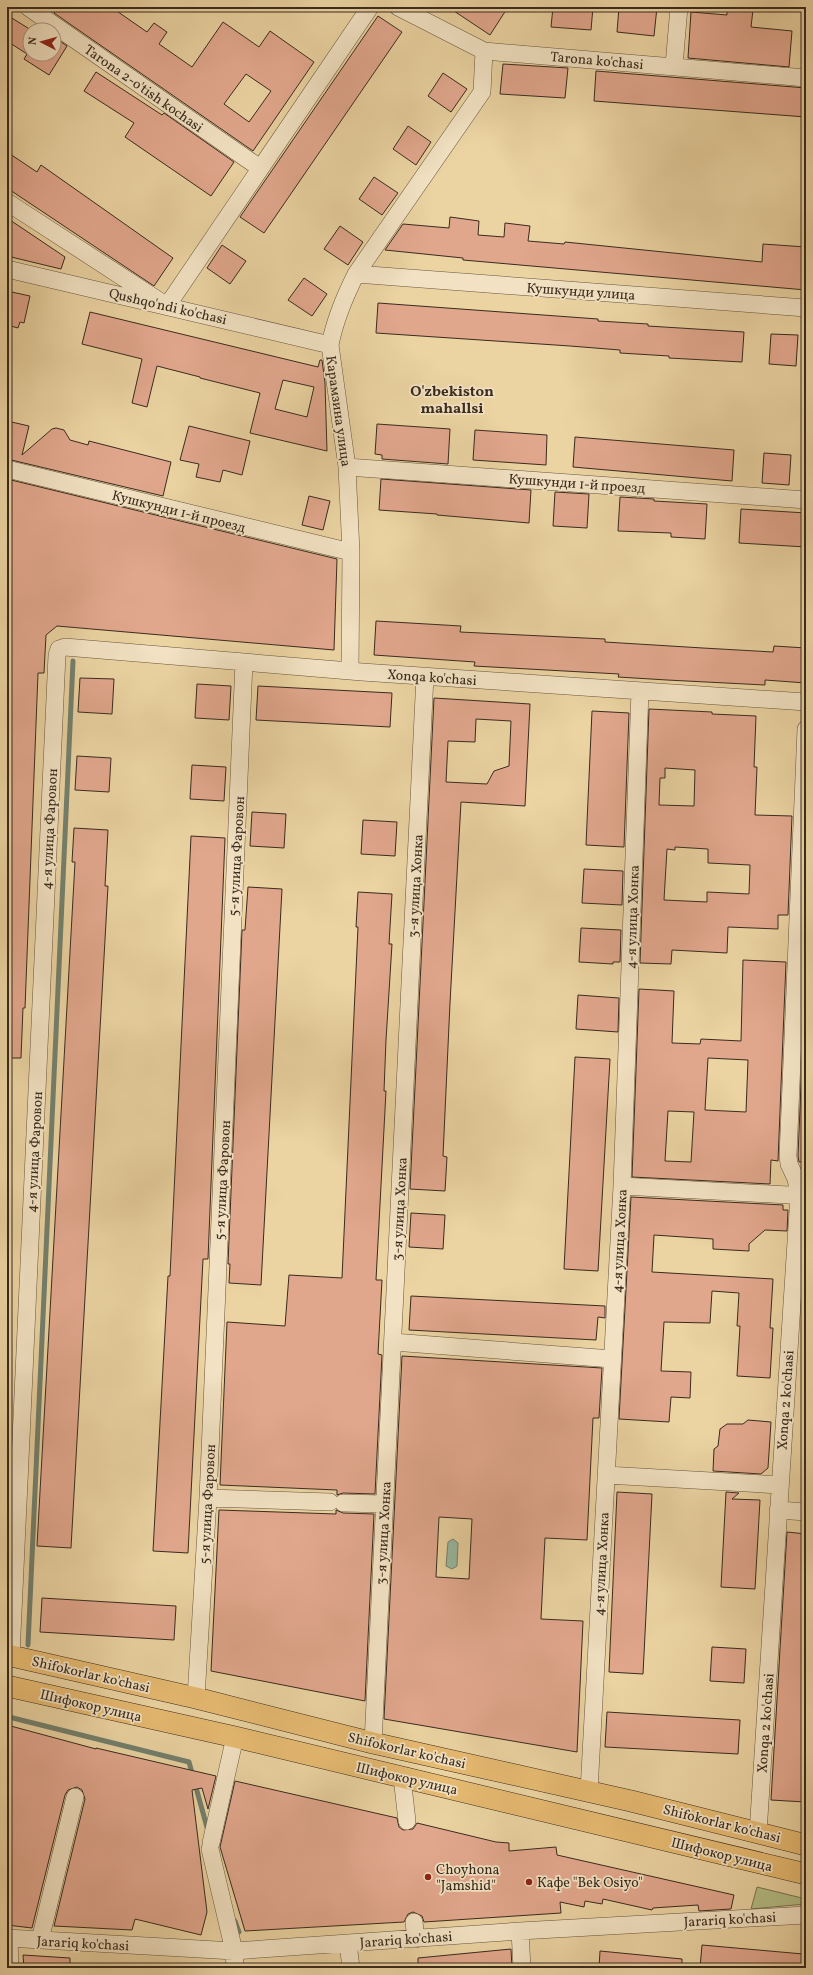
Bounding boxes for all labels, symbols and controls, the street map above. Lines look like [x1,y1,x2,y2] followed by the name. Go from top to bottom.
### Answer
[22,22,62,62] north arrow
[26,36,41,46] text: N
[80,41,206,138] street label: Tarona 2-o'tish kochasi
[549,48,644,75] street label: Tarona ko'chasi
[526,279,636,306] street label: Кушкунди улица
[107,285,229,330] street label: Qushqo'ndi ko'chasi
[320,354,355,468] street label: Карамзина улица
[410,382,494,420] district label: O'zbekiston mahallsi
[508,470,646,499] street label: Кушкунди 1-й проезд
[110,487,247,538] street label: Кушкунди 1-й проезд
[387,666,477,691] street label: Xonqa ko'chasi
[38,767,63,890] street label: 4-я улица Фаровон
[225,795,250,917] street label: 5-я улица Фаровон
[404,834,429,938] street label: 3-я улица Хонка
[622,865,645,969] street label: 4-я улица Хонка
[23,1090,48,1213] street label: 4-я улица Фаровон
[211,1119,236,1241] street label: 5-я улица Фаровон
[388,1157,413,1261] street label: 3-я улица Хонка
[608,1189,633,1294] street label: 4-я улица Хонка
[774,1350,799,1451] street label: Xonqa 2 ko'chasi
[196,1443,221,1565] street label: 5-я улица Фаровон
[372,1481,397,1585] street label: 3-я улица Хонка
[590,1512,615,1617] street label: 4-я улица Хонка
[30,1653,152,1698] street label: Shifokorlar ko'chasi
[754,1673,779,1774] street label: Xonqa 2 ko'chasi
[38,1686,143,1727] street label: Шифокор улица
[346,1729,468,1774] street label: Shifokorlar ko'chasi
[354,1759,459,1800] street label: Шифокор улица
[661,1801,783,1848] street label: Shifokorlar ko'chasi
[669,1834,774,1877] street label: Шифокор улица
[436,1861,500,1896] place label: Choyhona "Jamshid"
[423,1872,433,1882] marker: Choyhona "Jamshid"
[537,1874,643,1893] place label: Кафе "Bek Osiyo"
[524,1877,534,1887] marker: Кафе "Bek Osiyo"
[683,1909,777,1932] street label: Jarariq ko'chasi
[359,1928,453,1953] street label: Jarariq ko'chasi
[36,1933,130,1956] street label: Jarariq ko'chasi

